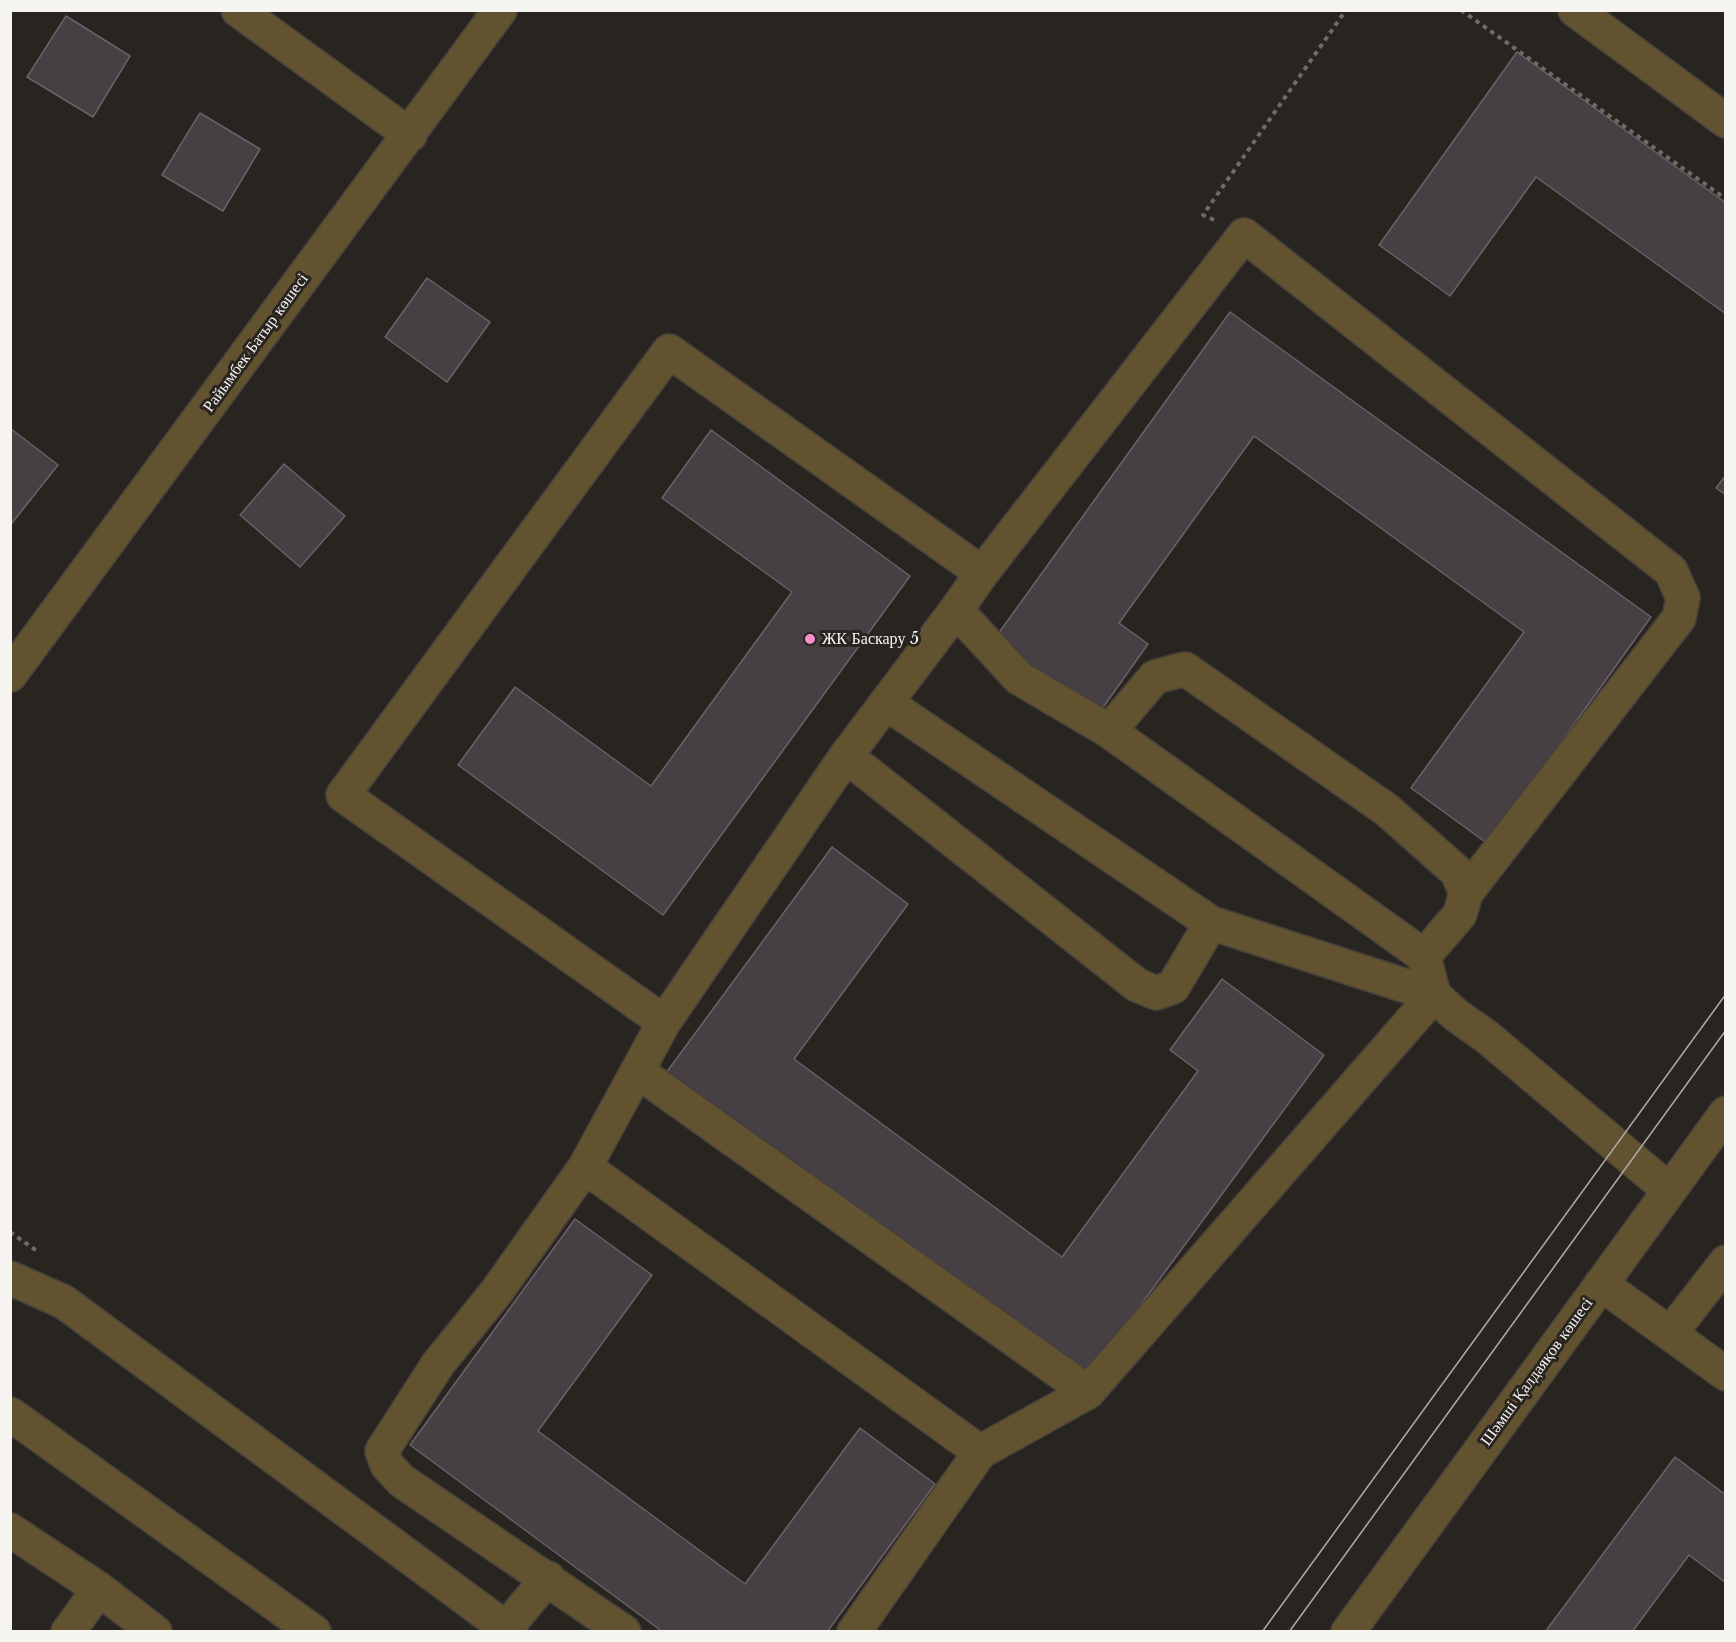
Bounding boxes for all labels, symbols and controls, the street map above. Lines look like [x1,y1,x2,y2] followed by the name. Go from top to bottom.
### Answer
[199,270,313,416] street label: Райымбек Батыр көшесі
[822,629,919,649] place label: ЖК Баскару 5
[803,632,817,646] marker: ЖК Баскару 5
[1477,1294,1597,1450] street label: Шәмші Қалдаяқов көшесі

